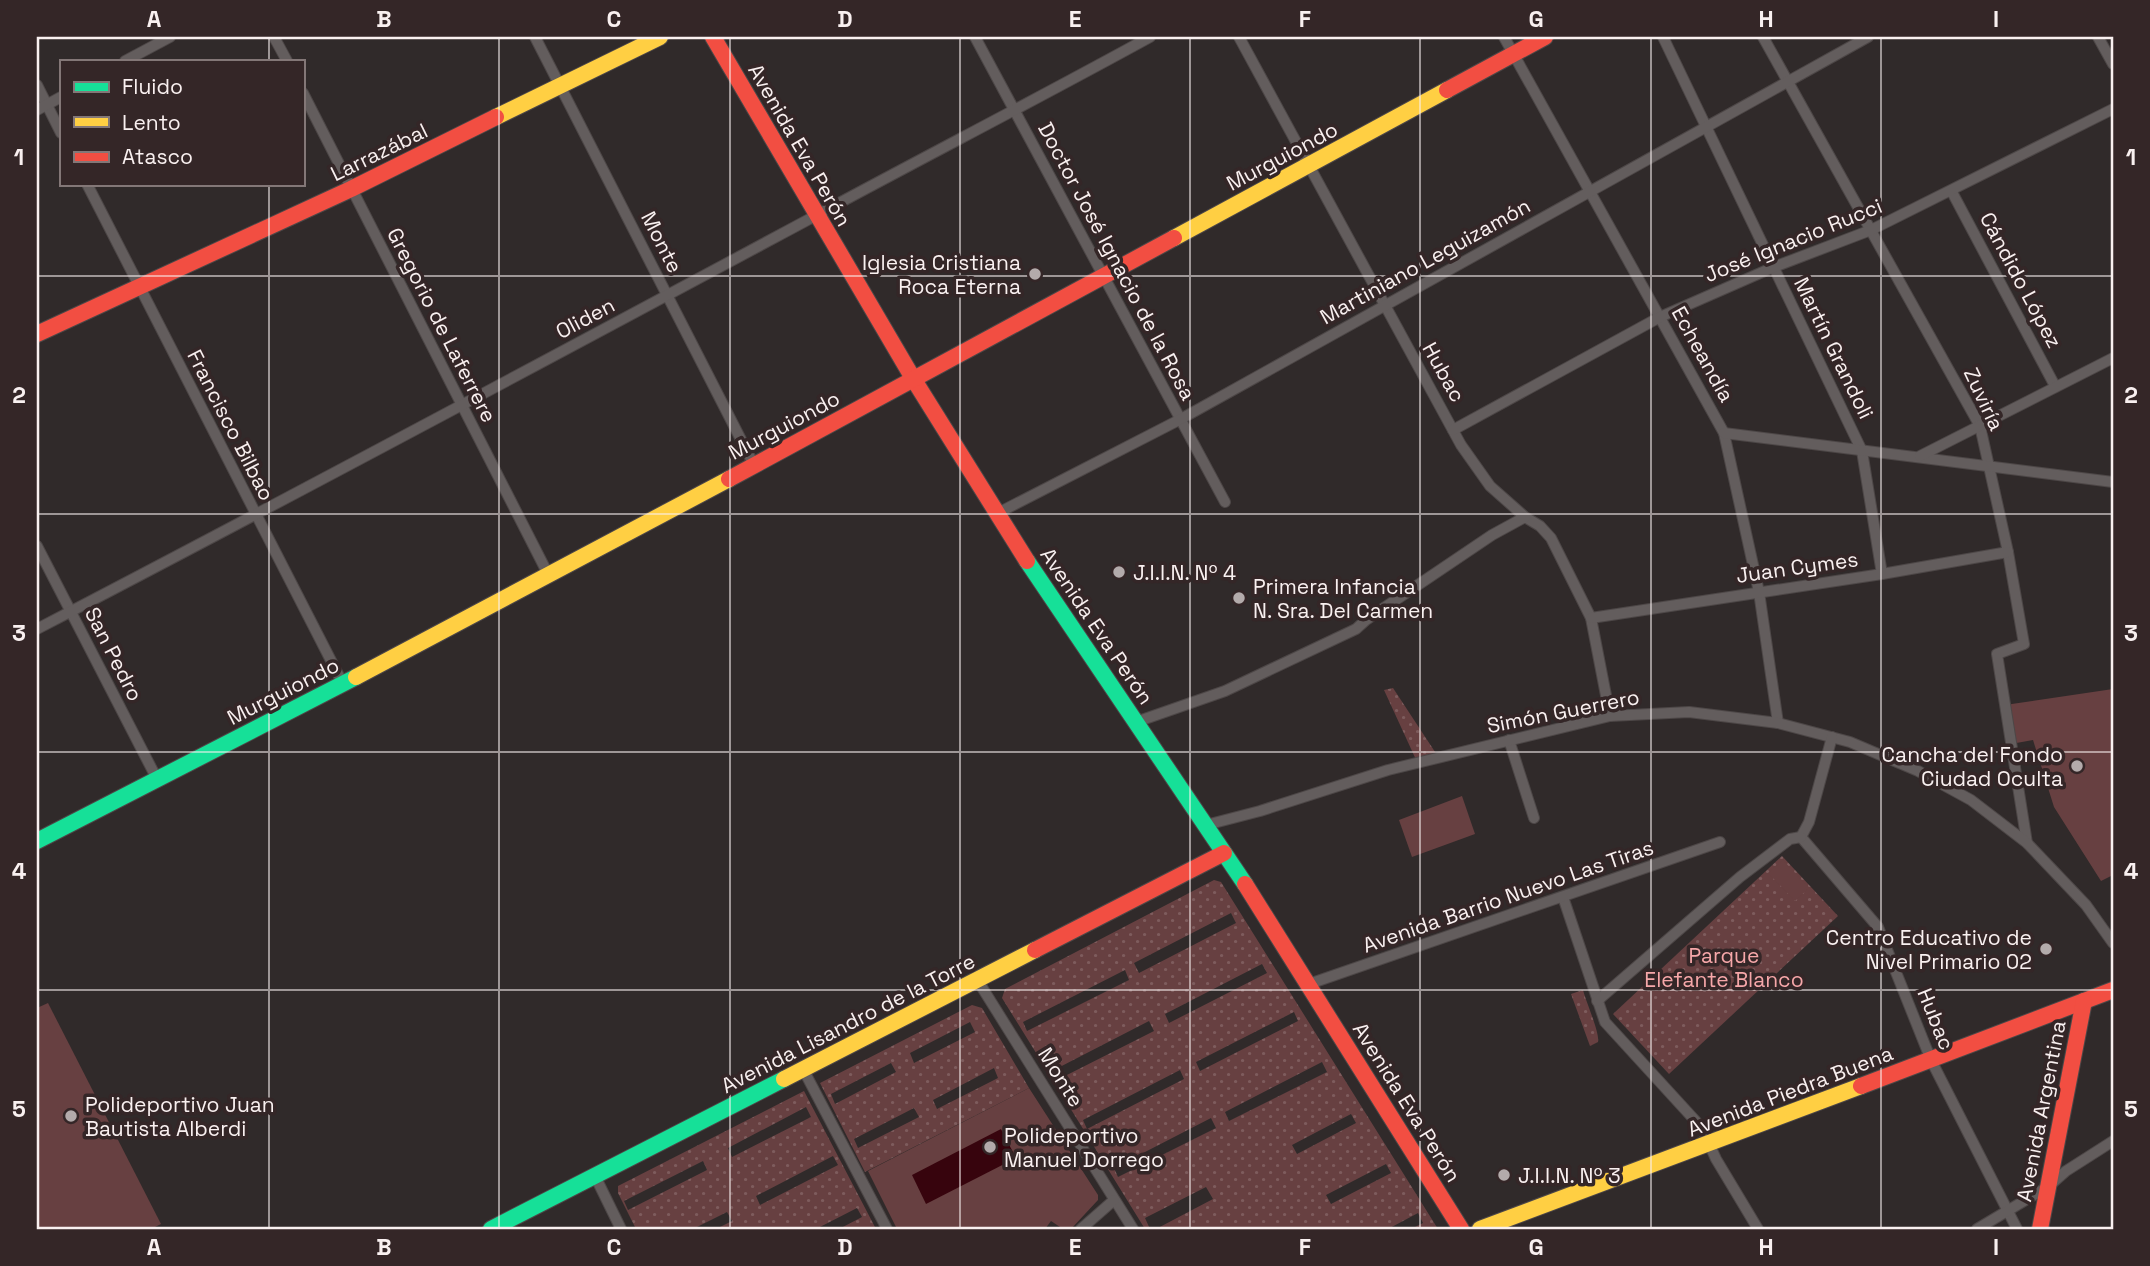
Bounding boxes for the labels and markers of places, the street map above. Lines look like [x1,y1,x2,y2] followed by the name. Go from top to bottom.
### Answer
[862,249,1021,300] place label: Iglesia Cristiana Roca Eterna
[1027,266,1043,282] marker: Iglesia Cristiana Roca Eterna
[1133,559,1236,586] place label: J.I.I.N. Nº 4
[1111,564,1127,580] marker: J.I.I.N. Nº 4
[1253,573,1433,624] place label: Primera Infancia N. Sra. Del Carmen
[1231,590,1247,606] marker: Primera Infancia N. Sra. Del Carmen
[1882,741,2063,792] place label: Cancha del Fondo Ciudad Oculta
[2069,758,2085,774] marker: Cancha del Fondo Ciudad Oculta
[1826,924,2032,975] place label: Centro Educativo de Nivel Primario 02
[2038,941,2054,957] marker: Centro Educativo de Nivel Primario 02
[85,1091,275,1142] place label: Polideportivo Juan Bautista Alberdi
[63,1108,79,1124] marker: Polideportivo Juan Bautista Alberdi
[1004,1122,1164,1173] place label: Polideportivo Manuel Dorrego
[982,1139,998,1155] marker: Polideportivo Manuel Dorrego
[1518,1162,1621,1189] place label: J.I.I.N. Nº 3
[1496,1167,1512,1183] marker: J.I.I.N. Nº 3

